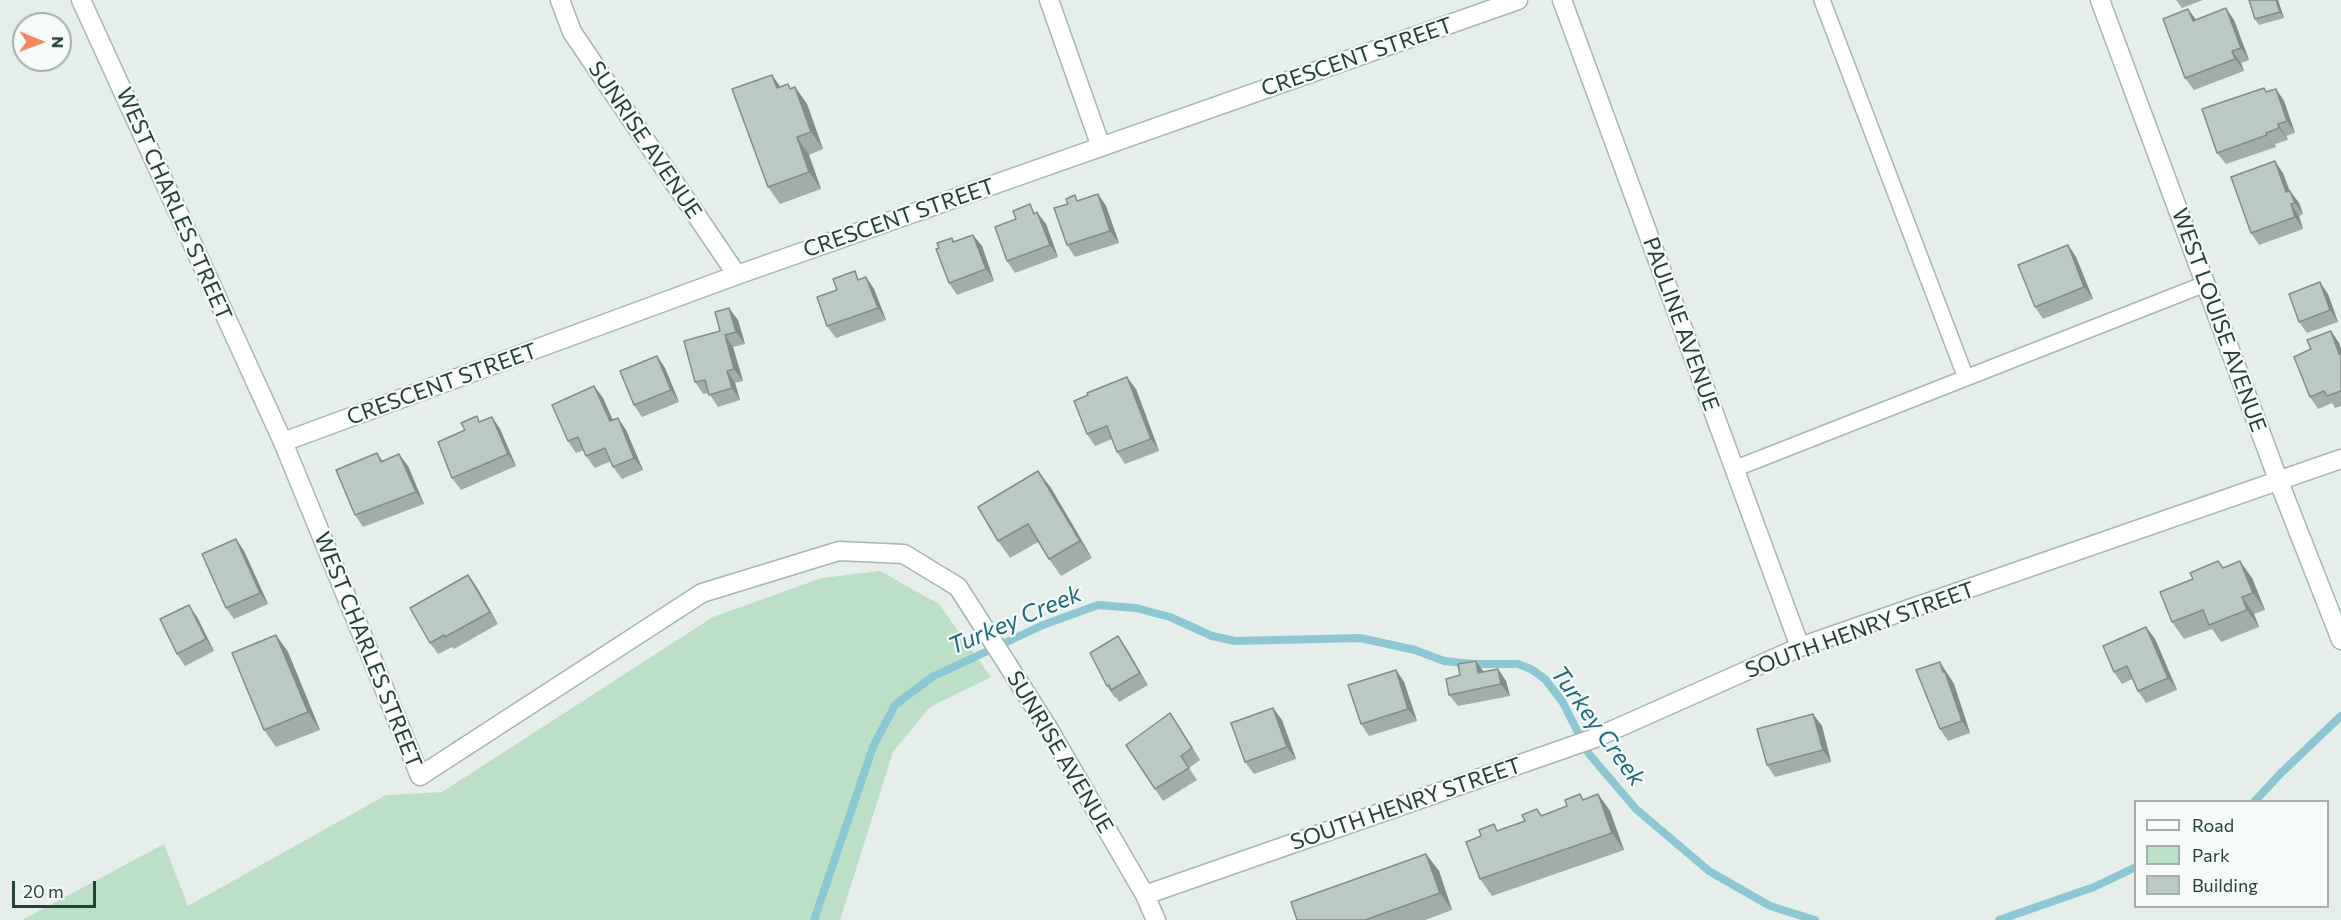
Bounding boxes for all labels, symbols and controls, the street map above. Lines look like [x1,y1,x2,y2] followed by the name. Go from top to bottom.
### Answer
[12,12,72,72] north arrow
[1258,12,1456,102] street label: CRESCENT STREET
[49,36,68,48] text: N
[583,56,707,224] street label: SUNRISE AVENUE
[111,83,237,325] street label: WEST CHARLES STREET
[800,173,998,263] street label: CRESCENT STREET
[2166,204,2272,436] street label: WEST LOUISE AVENUE
[1637,233,1725,415] street label: PAULINE AVENUE
[343,337,541,431] street label: CRESCENT STREET
[308,528,428,772] street label: WEST CHARLES STREET
[1742,576,1978,684] street label: SOUTH HENRY STREET
[944,579,1086,661] water label: Turkey Creek
[1545,660,1651,792] water label: Turkey Creek
[1001,666,1119,838] street label: SUNRISE AVENUE
[1287,752,1525,856] street label: SOUTH HENRY STREET
[2134,800,2329,908] legend
[2192,814,2234,836] text: Road
[2192,844,2230,866] text: Park
[15,869,99,907] scale bar
[2192,874,2258,896] text: Building
[23,880,64,902] text: 20 m

